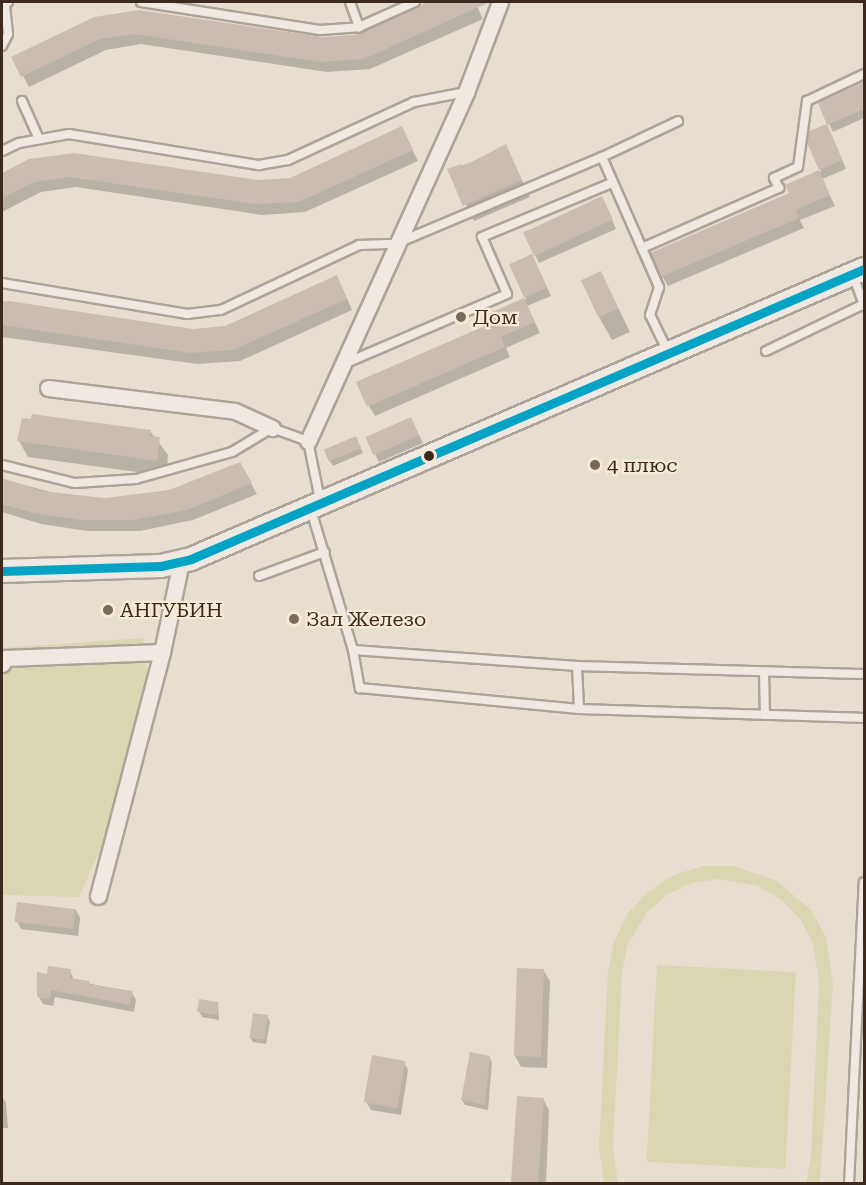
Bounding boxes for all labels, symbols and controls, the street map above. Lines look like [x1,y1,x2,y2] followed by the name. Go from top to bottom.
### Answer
[473,305,517,329] place label: Дом
[454,310,468,324] marker: Дом
[423,450,435,462] unlabelled marker
[607,453,677,477] place label: 4 плюс
[588,458,602,472] marker: 4 плюс
[120,598,223,622] place label: АНГУБИН
[101,603,115,617] marker: АНГУБИН
[306,607,426,631] place label: Зал Железо
[287,612,301,626] marker: Зал Железо

